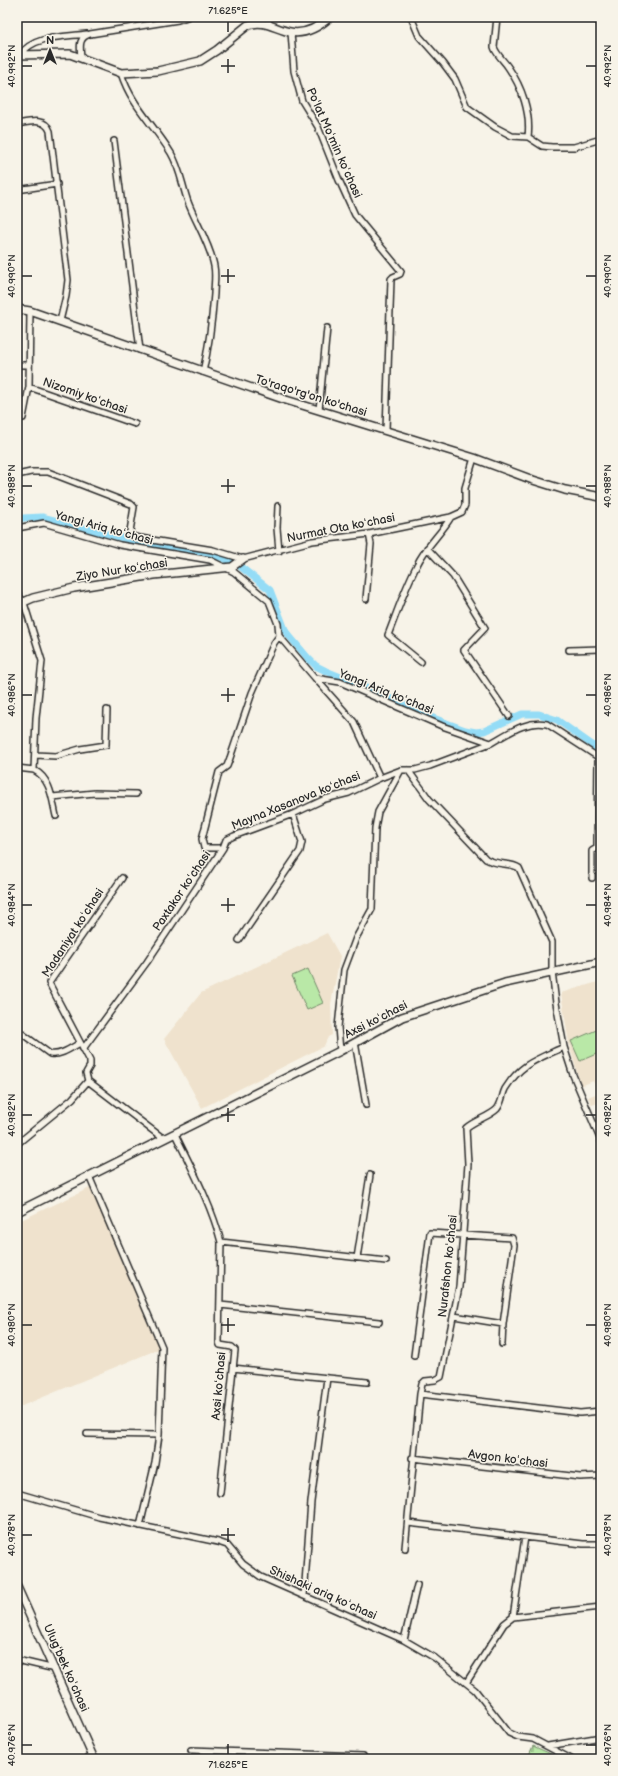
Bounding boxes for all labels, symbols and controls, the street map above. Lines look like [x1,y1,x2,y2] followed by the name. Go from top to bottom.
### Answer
[208,5,248,17] text: 71.625°E
[30,30,70,70] north arrow
[46,34,54,47] text: N
[6,44,18,88] text: 40.992°N
[602,44,614,88] text: 40.992°N
[303,86,365,201] street label: Poʻlat Moʻmin koʻchasi
[6,254,18,298] text: 40.990°N
[602,254,614,298] text: 40.990°N
[253,372,369,420] street label: To'raqo'rg'on ko'chasi
[41,374,129,418] street label: Nizomiy koʻchasi
[6,464,18,508] text: 40.988°N
[602,464,614,508] text: 40.988°N
[52,507,155,548] street label: Yangi Ariq koʻchasi
[286,510,397,546] street label: Nurmat Ota koʻchasi
[74,555,169,585] street label: Ziyo Nur koʻchasi
[335,666,436,718] street label: Yangi Ariq koʻchasi
[6,673,18,717] text: 40.986°N
[602,673,614,717] text: 40.986°N
[229,768,363,834] street label: Mayna Xasanova koʻchasi
[150,848,214,934] street label: Paxtakor koʻchasi
[6,883,18,927] text: 40.984°N
[602,883,614,927] text: 40.984°N
[39,886,107,980] street label: Madaniyat koʻchasi
[342,998,410,1042] street label: Axsi koʻchasi
[6,1093,18,1137] text: 40.982°N
[602,1093,614,1137] text: 40.982°N
[435,1214,461,1318] street label: Nurafshon koʻchasi
[6,1303,18,1347] text: 40.980°N
[602,1303,614,1347] text: 40.980°N
[209,1351,229,1421] street label: Axsi koʻchasi
[467,1447,549,1471] street label: Avgon koʻchasi
[6,1514,18,1556] text: 40.978°N
[602,1514,614,1556] text: 40.978°N
[267,1563,379,1623] street label: Shishaki ariq koʻchasi
[40,1622,92,1714] street label: Ulugʻbek koʻchasi
[6,1724,18,1766] text: 40.976°N
[602,1724,614,1766] text: 40.976°N
[208,1759,248,1771] text: 71.625°E

